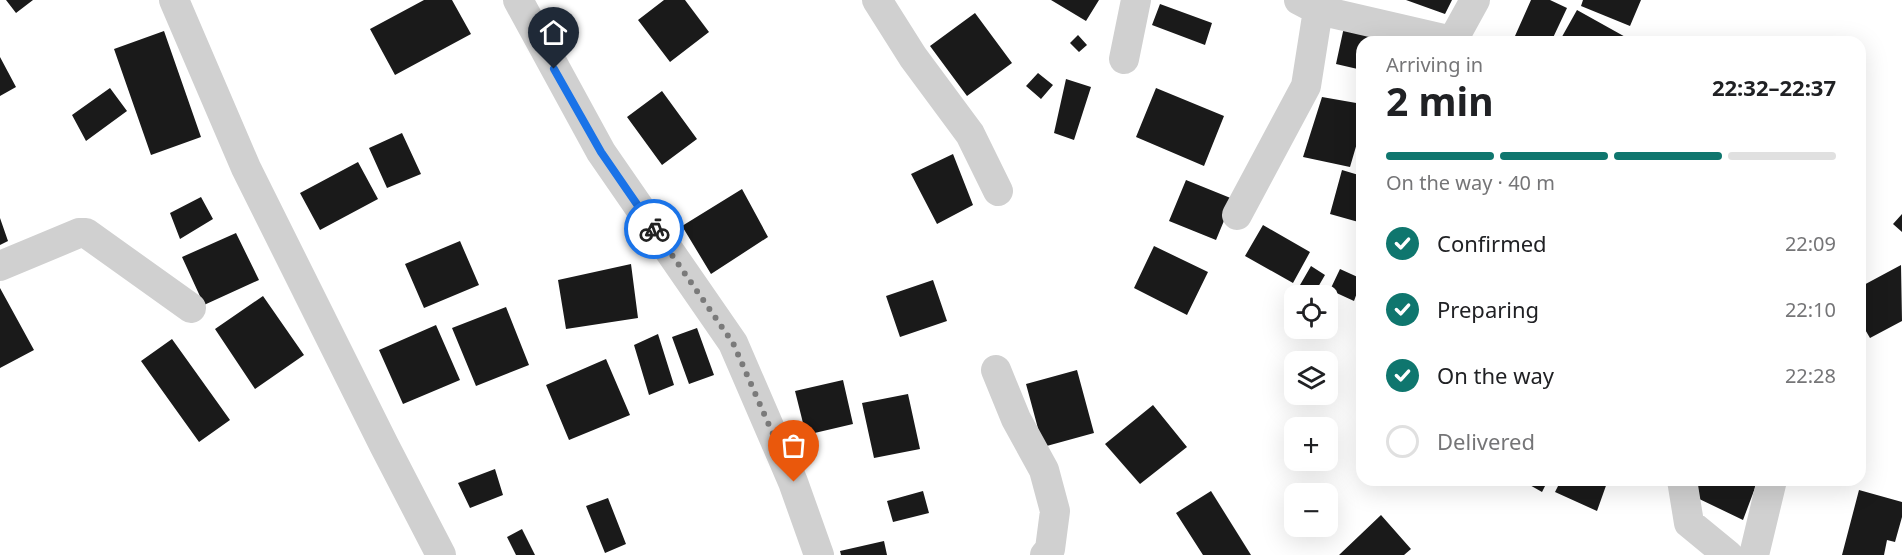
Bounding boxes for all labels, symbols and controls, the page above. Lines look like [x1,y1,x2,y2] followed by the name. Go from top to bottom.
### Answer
[528,7,579,69] pin
[537,16,570,49] icon: home
[1386,51,1483,78] text: Arriving in
[1712,72,1836,102] text: 22:32–22:37
[1386,74,1493,127] text: 2 min
[1386,169,1555,196] text: On the way · 40 m
[624,199,684,259] courier
[638,213,671,246] icon: bike
[1386,227,1419,260] icon: check
[1437,228,1547,258] text: Confirmed
[1785,230,1836,257] text: 22:09
[1284,285,1338,537] map controls
[1284,285,1338,339] button: locate
[1386,293,1419,326] icon: check
[1437,294,1539,324] text: Preparing
[1785,296,1836,323] text: 22:10
[1284,351,1338,405] button: layers
[1386,359,1419,392] icon: check
[1437,360,1554,390] text: On the way
[1785,362,1836,389] text: 22:28
[1284,417,1338,471] button: +
[768,420,819,482] pin
[1437,426,1535,456] text: Delivered
[777,429,810,462] icon: bag
[1284,483,1338,537] button: −

